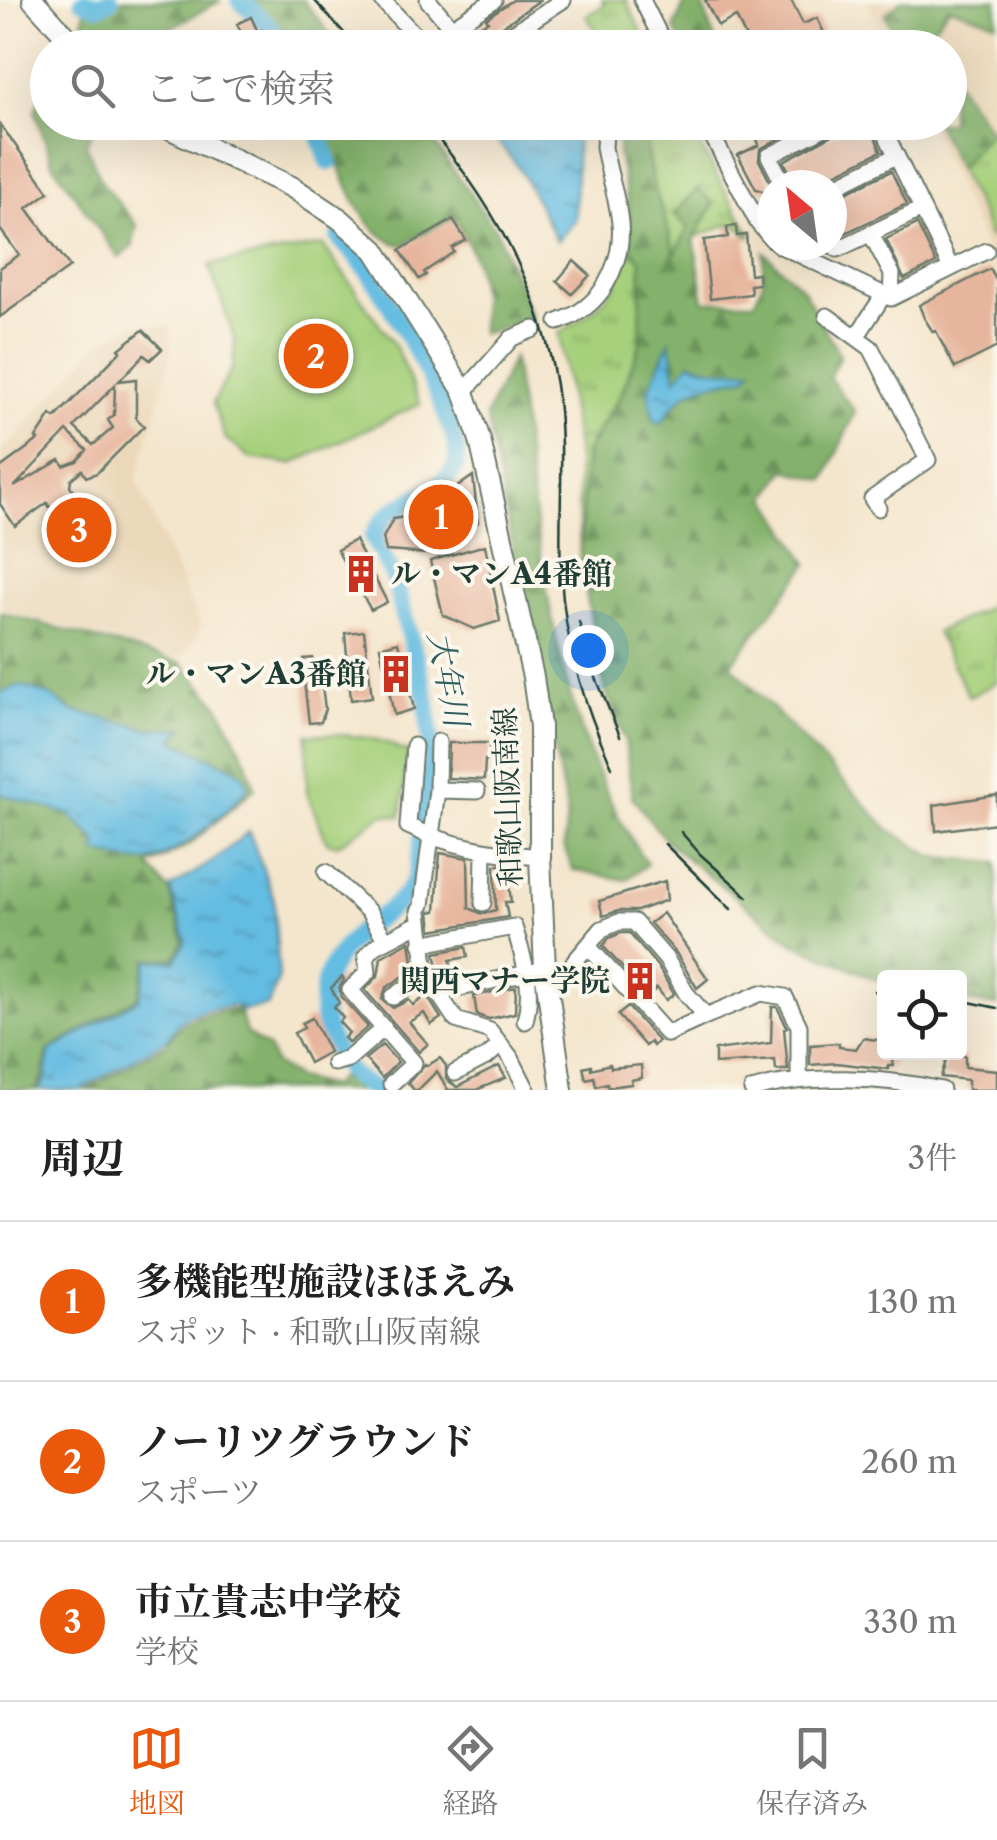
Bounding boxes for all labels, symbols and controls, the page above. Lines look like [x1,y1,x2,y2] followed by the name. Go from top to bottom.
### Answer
[30,30,967,140] search box
[65,58,120,113] icon: search
[145,65,335,112] text: ここで検索
[757,170,847,260] north arrow
[284,318,348,394] pin: 2
[408,480,474,554] pin: 1
[46,492,112,568] pin: 3
[340,553,382,595] building icon: ル・マンA4番館
[391,555,612,592] place label: ル・マンA4番館
[563,625,614,676] your location
[420,628,477,733] water label: 大年川
[375,653,417,695] building icon: ル・マンA3番館
[146,655,366,692] place label: ル・マンA3番館
[486,706,529,888] street label: 和歌山阪南線
[619,960,661,1002] building icon: 関西マナー学院
[400,962,610,999] place label: 関西マナー学院
[877,970,967,1060] map controls
[877,970,967,1060] button: locate
[40,1132,124,1184] text: 周辺
[907,1138,957,1177] text: 3件
[135,1258,515,1305] text: 多機能型施設ほほえみ
[65,1282,80,1321] text: 1
[867,1282,957,1321] text: 130 m
[135,1312,481,1351] text: スポット · 和歌山阪南線
[135,1418,475,1465] text: ノーリツグラウンド
[63,1442,82,1481] text: 2
[861,1442,957,1481] text: 260 m
[135,1472,262,1511] text: スポーツ
[135,1578,401,1625] text: 市立貴志中学校
[63,1602,82,1641] text: 3
[863,1602,957,1641] text: 330 m
[135,1632,199,1671] text: 学校
[129,1721,185,1821] tab: 地図
[442,1721,498,1821] tab: 経路
[756,1721,868,1821] tab: 保存済み

